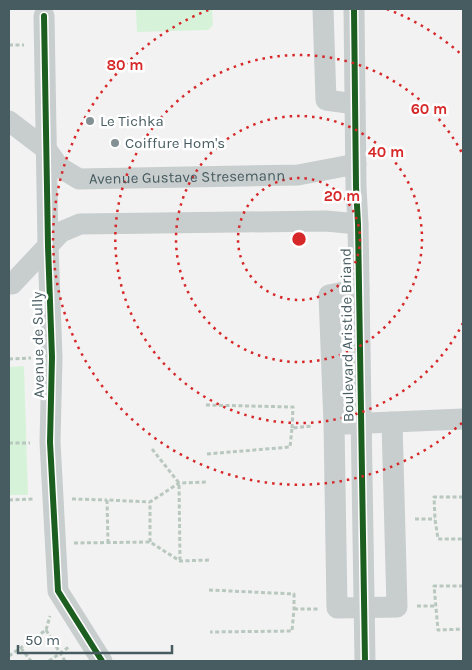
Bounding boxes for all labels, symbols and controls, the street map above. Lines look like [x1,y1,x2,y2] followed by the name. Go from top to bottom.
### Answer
[106,56,144,74] text: 80 m
[411,100,447,118] text: 60 m
[100,112,164,130] place label: Le Tichka
[84,115,96,127] marker: Le Tichka
[125,134,225,152] place label: Coiffure Hom's
[109,137,121,149] marker: Coiffure Hom's
[368,143,404,161] text: 40 m
[89,166,285,188] street label: Avenue Gustave Stresemann
[324,187,360,205] text: 20 m
[290,230,308,248] centre of rings
[336,248,358,422] street label: Boulevard Aristide Briand
[28,292,48,398] street label: Avenue de Sully
[18,622,171,654] scale bar
[25,631,60,649] text: 50 m

